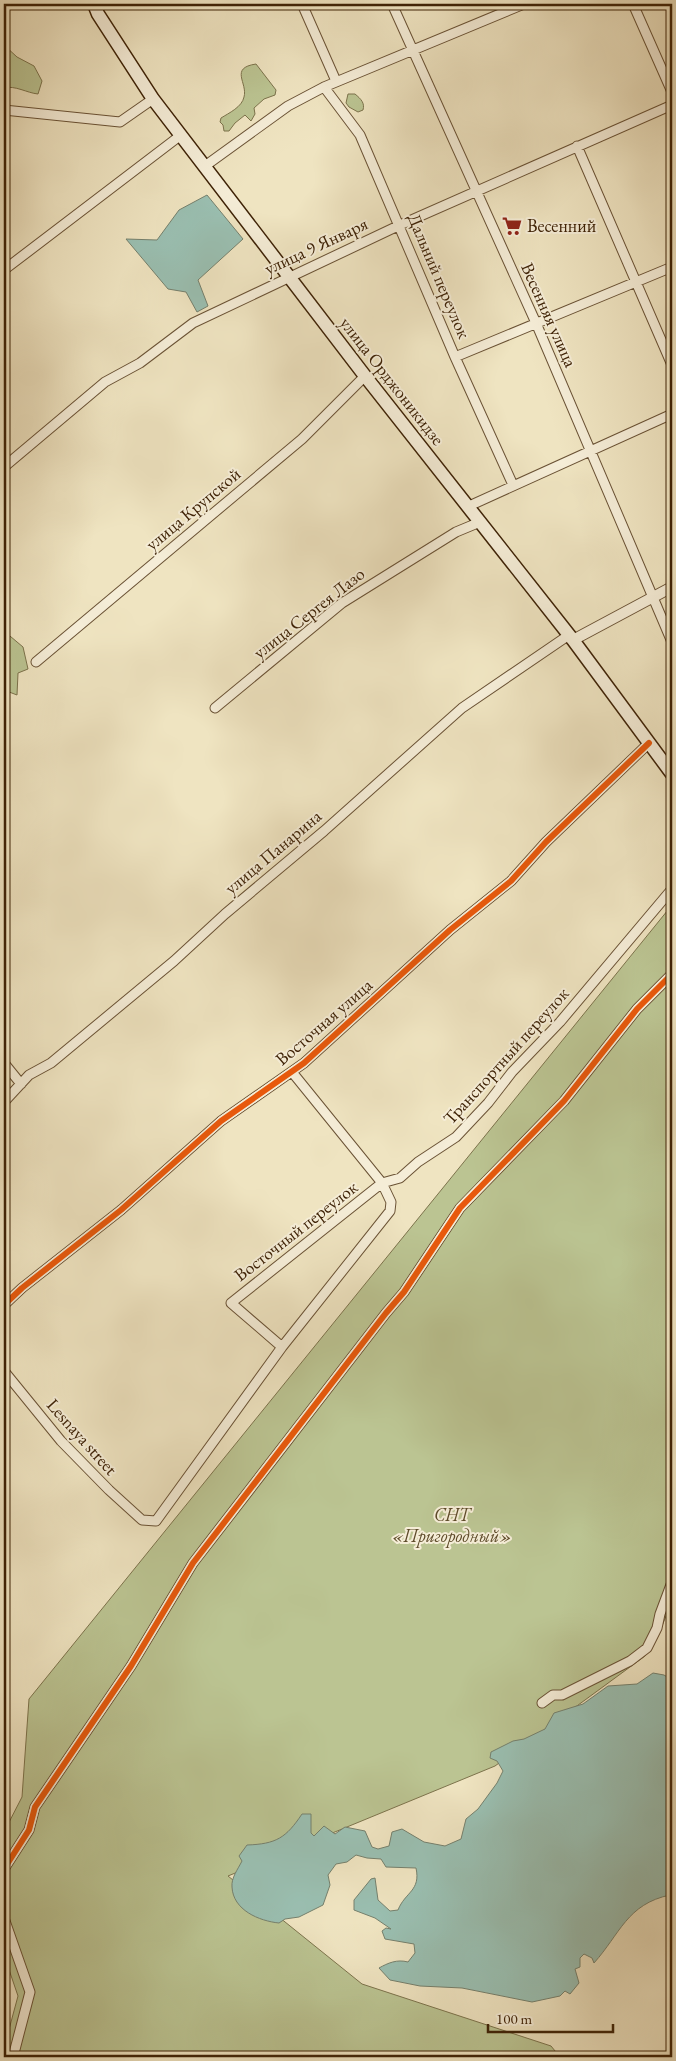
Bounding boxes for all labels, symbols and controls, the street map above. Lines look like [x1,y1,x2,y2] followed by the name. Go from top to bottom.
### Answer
[403,210,476,342] street label: Дальний переулок
[261,212,371,279] street label: улица 9 Января
[527,214,597,237] place label: Весенний
[501,215,523,237] supermarket icon: Весенний
[516,259,583,371] street label: Весенняя улица
[335,312,450,450] street label: улица Орджоникидзе
[140,462,245,555] street label: улица Крупской
[248,562,369,663] street label: улица Сергея Лазо
[219,804,327,899] street label: улица Панарина
[270,973,378,1070] street label: Восточная улица
[438,982,574,1129] street label: Транспортный переулок
[229,1175,362,1286] street label: Восточный переулок
[42,1394,123,1480] street label: Lesnaya street
[392,1503,512,1548] park label: СНТ «Пригородный»
[488,2001,614,2033] scale bar
[496,2009,533,2028] text: 100 m

